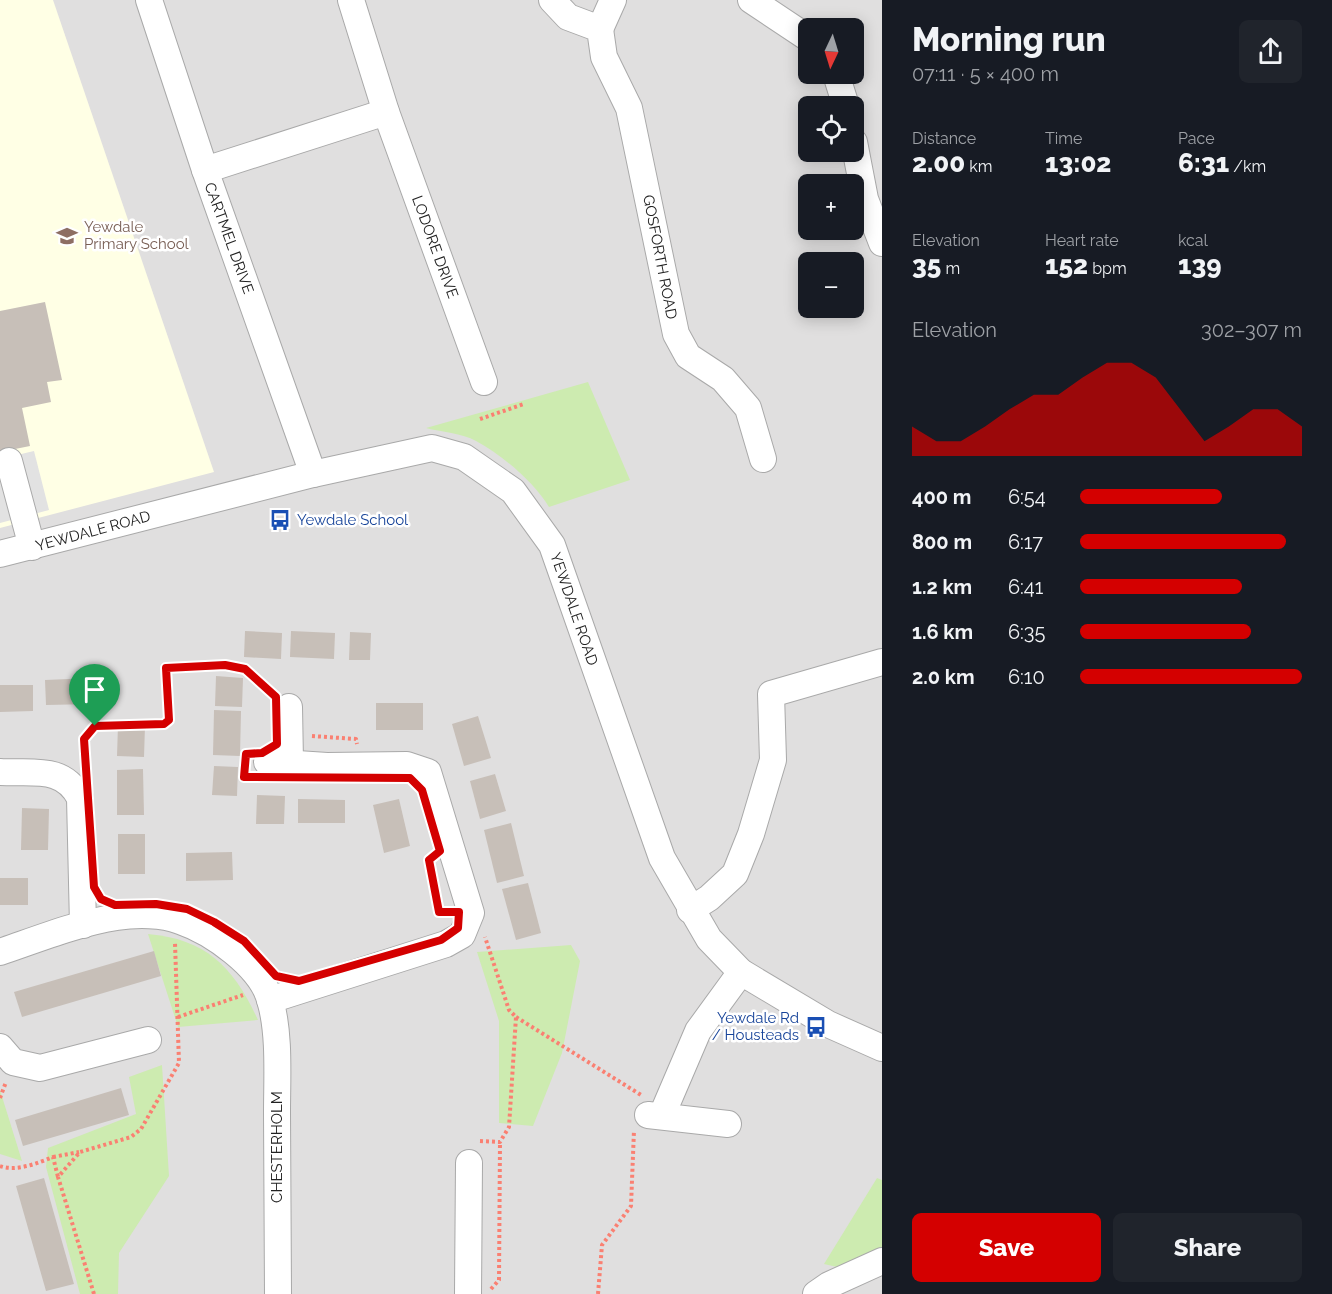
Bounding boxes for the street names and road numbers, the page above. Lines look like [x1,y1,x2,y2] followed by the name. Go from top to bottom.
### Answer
[201,180,257,296] street label: CARTMEL DRIVE
[408,193,462,301] street label: LODORE DRIVE
[639,193,681,321] street label: GOSFORTH ROAD
[34,507,153,555] street label: YEWDALE ROAD
[546,550,602,668] street label: YEWDALE ROAD
[268,1091,286,1203] street label: CHESTERHOLM

